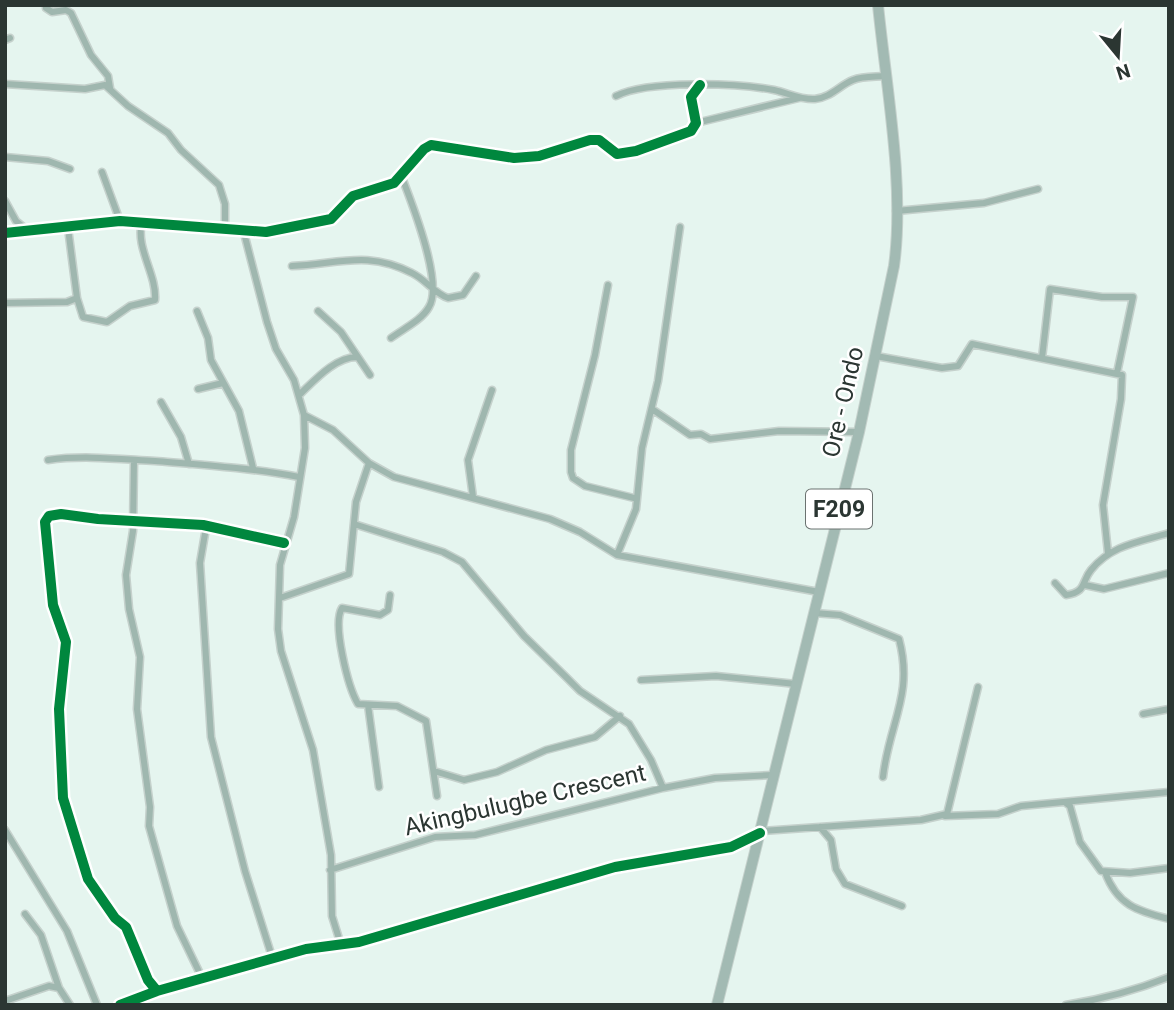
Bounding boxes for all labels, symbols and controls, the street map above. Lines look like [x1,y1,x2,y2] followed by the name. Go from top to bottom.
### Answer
[1083,21,1153,91] north arrow
[1113,59,1133,85] text: N
[817,344,869,460] street label: Ore - Ondo
[806,489,872,528] road number: F209
[402,759,649,841] street label: Akingbulugbe Crescent

